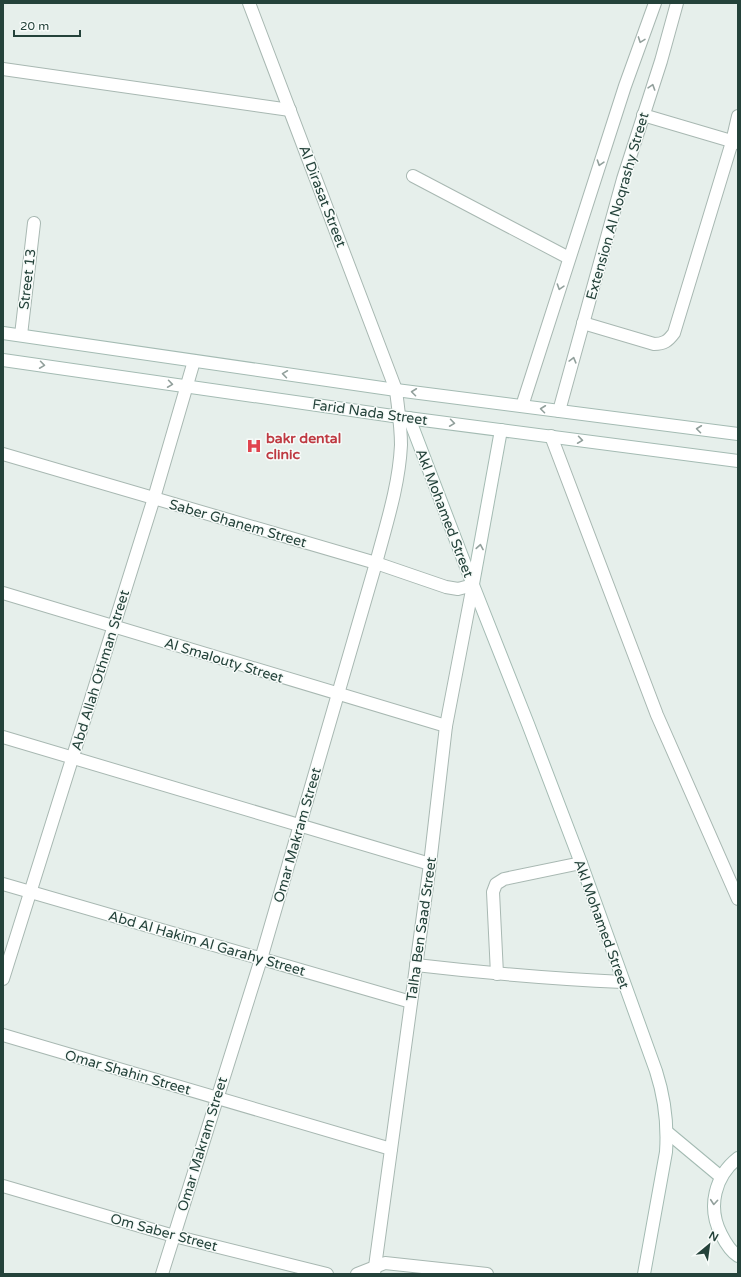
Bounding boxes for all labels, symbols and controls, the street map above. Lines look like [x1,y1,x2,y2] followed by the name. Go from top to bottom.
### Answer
[14,12,80,38] scale bar
[20,19,49,33] text: 20 m
[637,36,646,43] one-way arrow
[647,83,656,90] one-way arrow
[583,110,653,302] street label: Extension Al Noqrashy Street
[295,143,350,250] street label: Al Dirasat Street
[596,159,605,166] one-way arrow
[15,248,40,310] street label: Street 13
[556,283,565,290] one-way arrow
[569,356,577,363] one-way arrow
[39,360,45,369] one-way arrow
[282,370,288,379] one-way arrow
[167,379,173,388] one-way arrow
[411,388,417,397] one-way arrow
[311,396,429,429] street label: Farid Nada Street
[540,404,546,413] one-way arrow
[448,418,455,427] one-way arrow
[696,425,702,434] one-way arrow
[266,430,341,463] place label: bakr dental clinic
[577,435,583,444] one-way arrow
[245,437,263,455] hospital icon: bakr dental clinic
[412,446,477,581] street label: Akl Mohamed Street
[167,496,309,551] street label: Saber Ghanem Street
[475,544,484,550] one-way arrow
[68,587,133,753] street label: Abd Allah Othman Street
[162,634,286,687] street label: Al Smalouty Street
[270,765,325,905] street label: Omar Makram Street
[403,855,440,1002] street label: Talha Ben Saad Street
[570,857,633,992] street label: Akl Mohamed Street
[106,907,308,980] street label: Abd Al Hakim Al Garahy Street
[63,1046,193,1099] street label: Omar Shahin Street
[174,1074,231,1213] street label: Omar Makram Street
[710,1199,719,1205] one-way arrow
[109,1210,220,1255] street label: Om Saber Street
[689,1225,729,1265] north arrow
[707,1229,721,1245] text: N

